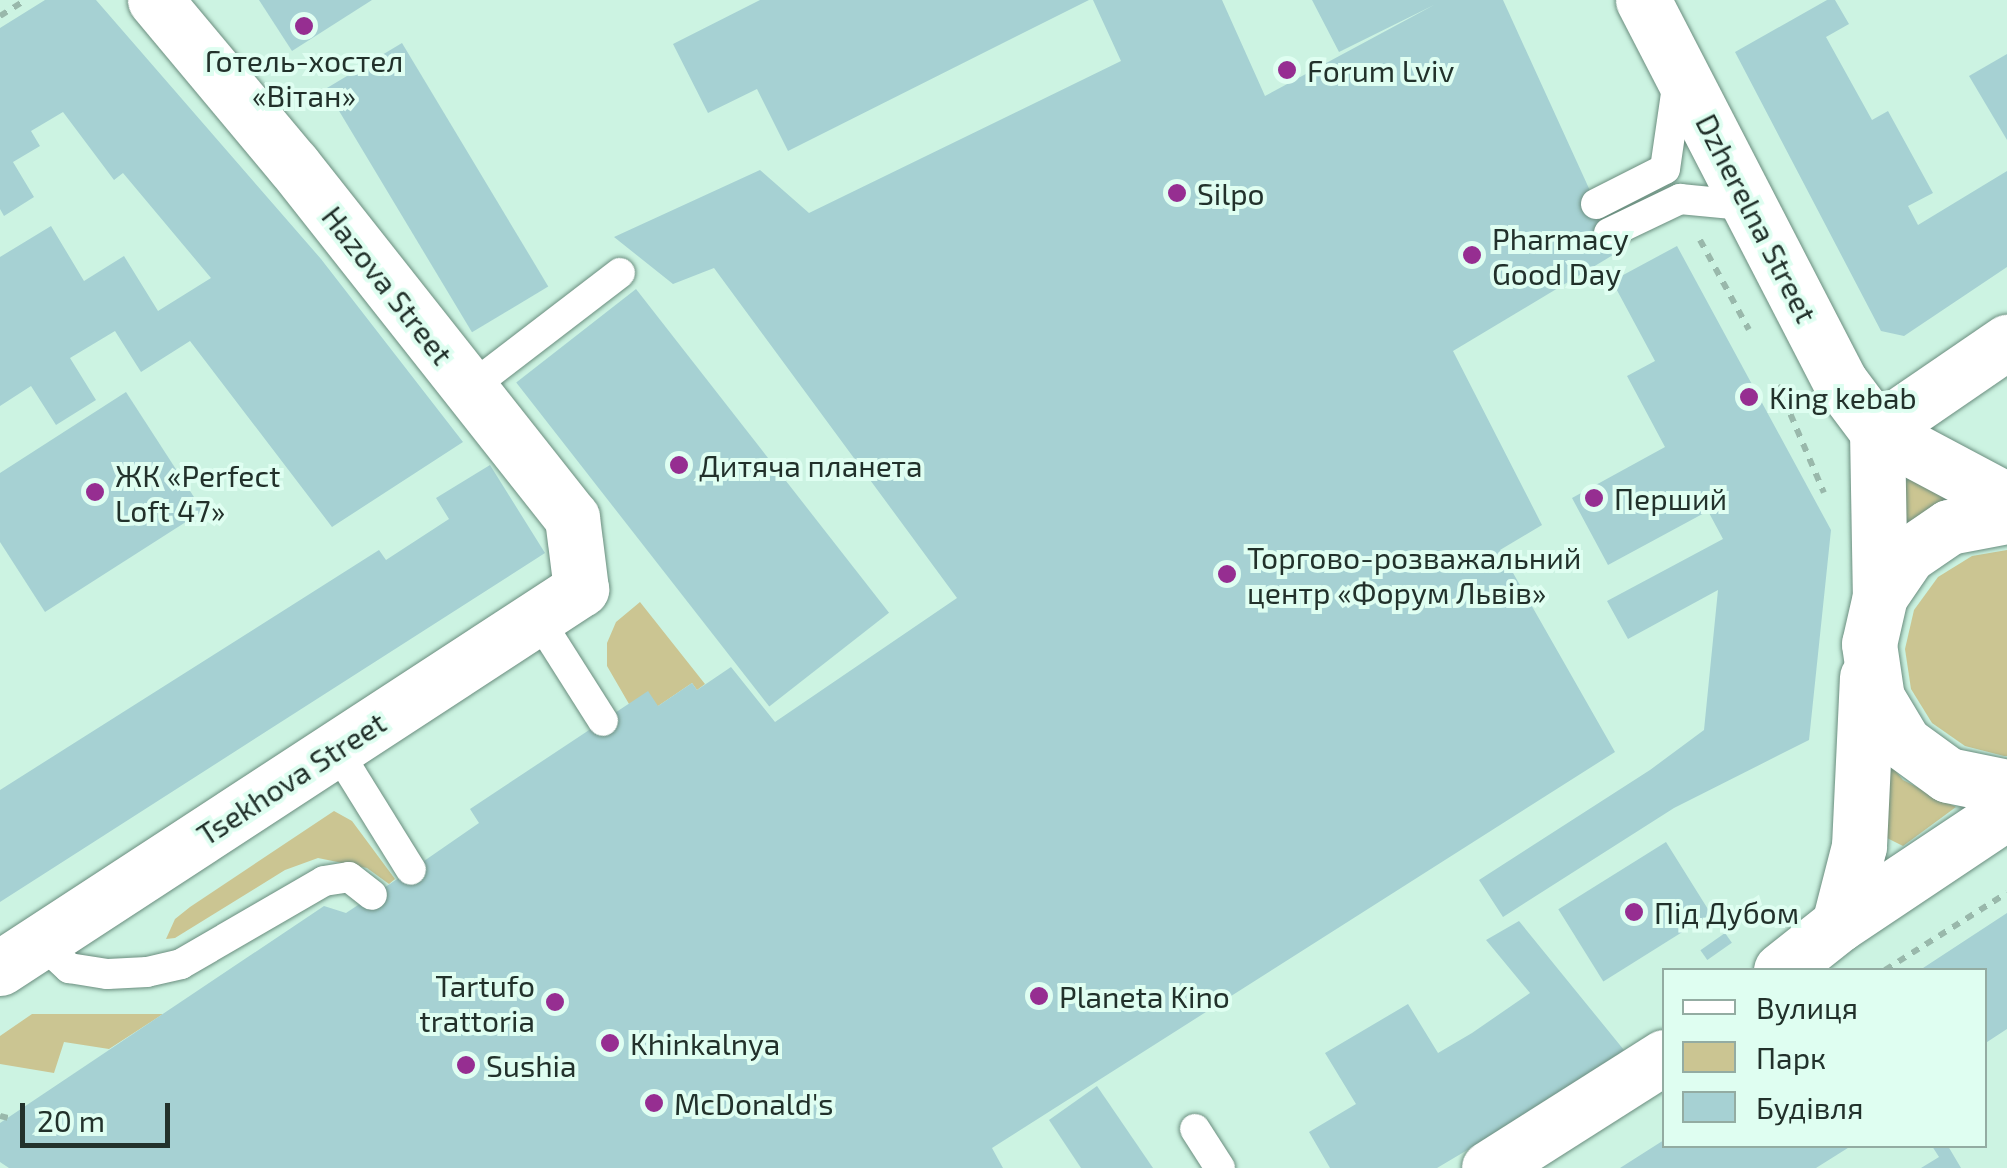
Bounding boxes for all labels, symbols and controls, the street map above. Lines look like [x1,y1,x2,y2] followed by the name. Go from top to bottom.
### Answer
[293,15,315,37] marker: Готель-хостел «Вітан»
[205,42,403,112] place label: Готель-хостел «Вітан»
[1307,52,1454,88] place label: Forum Lviv
[1276,59,1298,81] marker: Forum Lviv
[1689,108,1825,328] street label: Dzherelna Street
[1197,175,1265,211] place label: Silpo
[1166,182,1188,204] marker: Silpo
[315,199,461,371] street label: Hazova Street
[1492,220,1629,290] place label: Pharmacy Good Day
[1461,244,1483,266] marker: Pharmacy Good Day
[1769,379,1917,415] place label: King kebab
[1738,386,1760,408] marker: King kebab
[699,447,923,483] place label: Дитяча планета
[668,454,690,476] marker: Дитяча планета
[115,457,281,528] place label: ЖК «Perfect Loft 47»
[1614,480,1727,516] place label: Перший
[84,481,106,503] marker: ЖК «Perfect Loft 47»
[1583,487,1605,509] marker: Перший
[1247,539,1581,610] place label: Торгово-розважальний центр «Форум Львів»
[1216,563,1238,585] marker: Торгово-розважальний центр «Форум Львів»
[190,704,392,852] street label: Tsekhova Street
[1654,894,1799,930] place label: Під Дубом
[1623,901,1645,923] marker: Під Дубом
[419,967,535,1038] place label: Tartufo trattoria
[1662,968,1987,1148] legend
[1059,978,1230,1014] place label: Planeta Kino
[1028,985,1050,1007] marker: Planeta Kino
[1756,989,1858,1025] text: Вулиця
[544,991,566,1013] marker: Tartufo trattoria
[630,1025,780,1061] place label: Khinkalnya
[599,1032,621,1054] marker: Khinkalnya
[1756,1039,1826,1075] text: Парк
[486,1047,577,1083] place label: Sushia
[455,1054,477,1076] marker: Sushia
[25,1083,175,1145] scale bar
[674,1085,833,1121] place label: McDonald's
[1756,1089,1863,1125] text: Будівля
[643,1092,665,1114] marker: McDonald's
[37,1102,105,1138] text: 20 m

